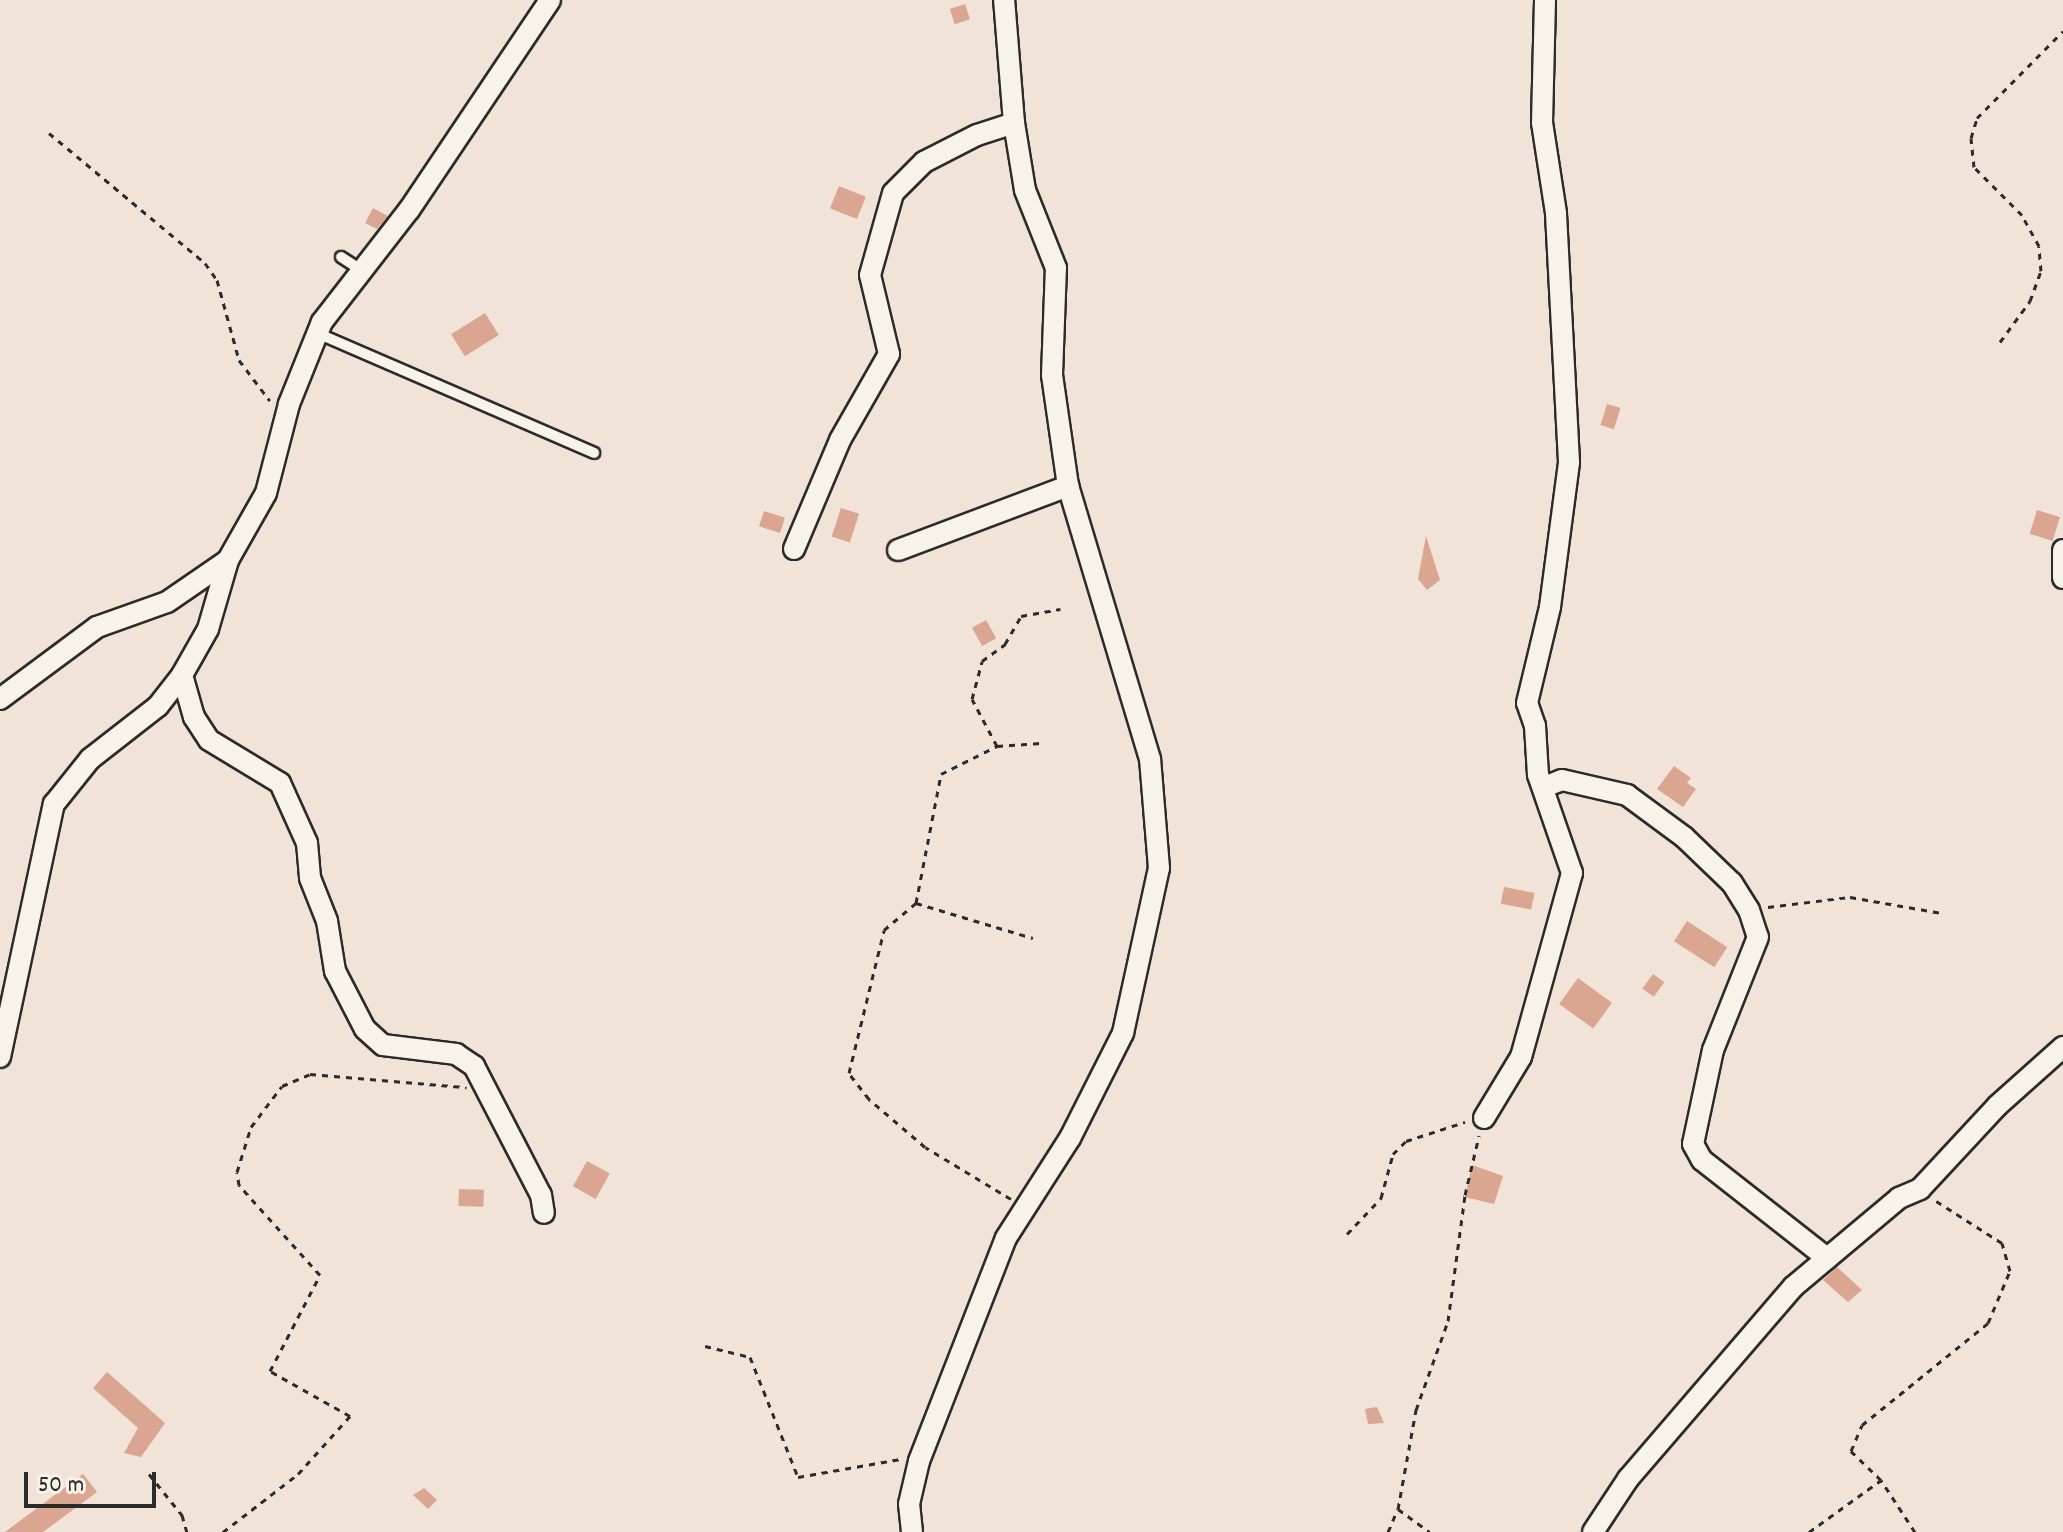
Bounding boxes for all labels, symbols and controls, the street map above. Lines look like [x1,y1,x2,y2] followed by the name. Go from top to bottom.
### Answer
[28,1456,160,1506] scale bar
[38,1469,84,1503] text: 50 m

